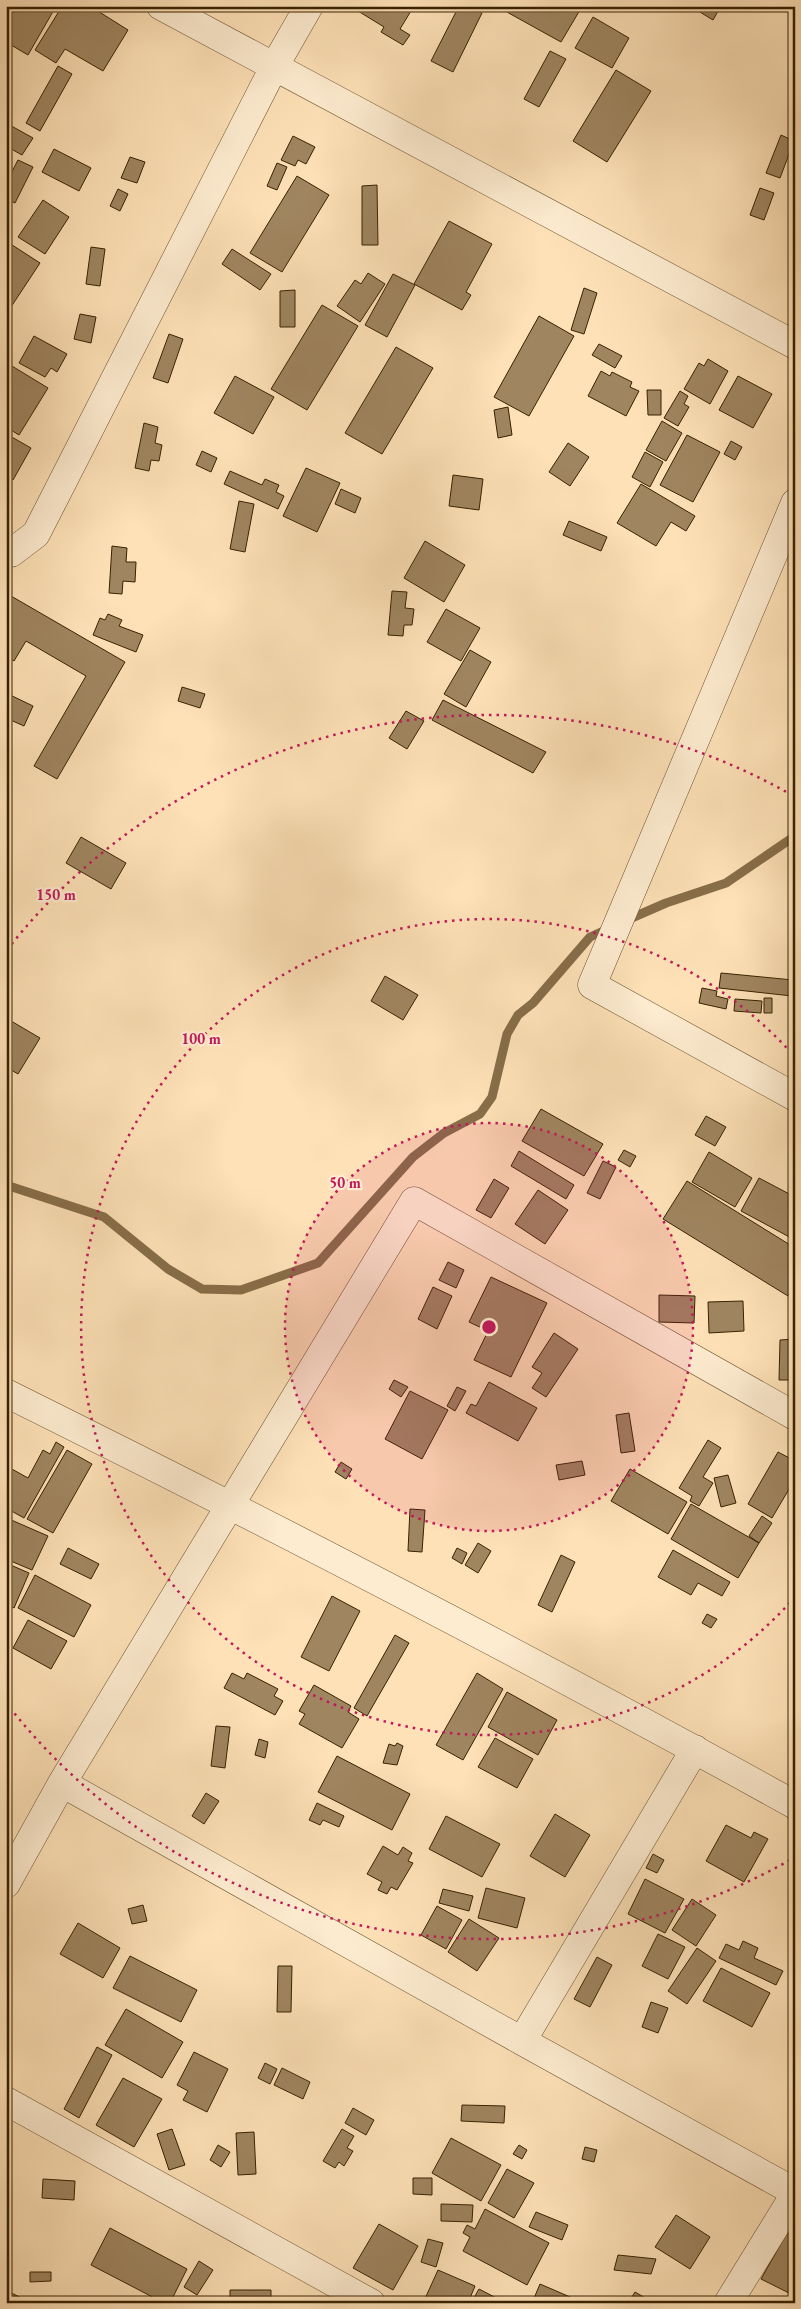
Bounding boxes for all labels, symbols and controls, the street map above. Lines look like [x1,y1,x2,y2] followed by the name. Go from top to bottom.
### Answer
[36,885,76,904] text: 150 m
[181,1029,221,1048] text: 100 m
[329,1173,361,1192] text: 50 m
[480,1318,498,1336] centre of rings

